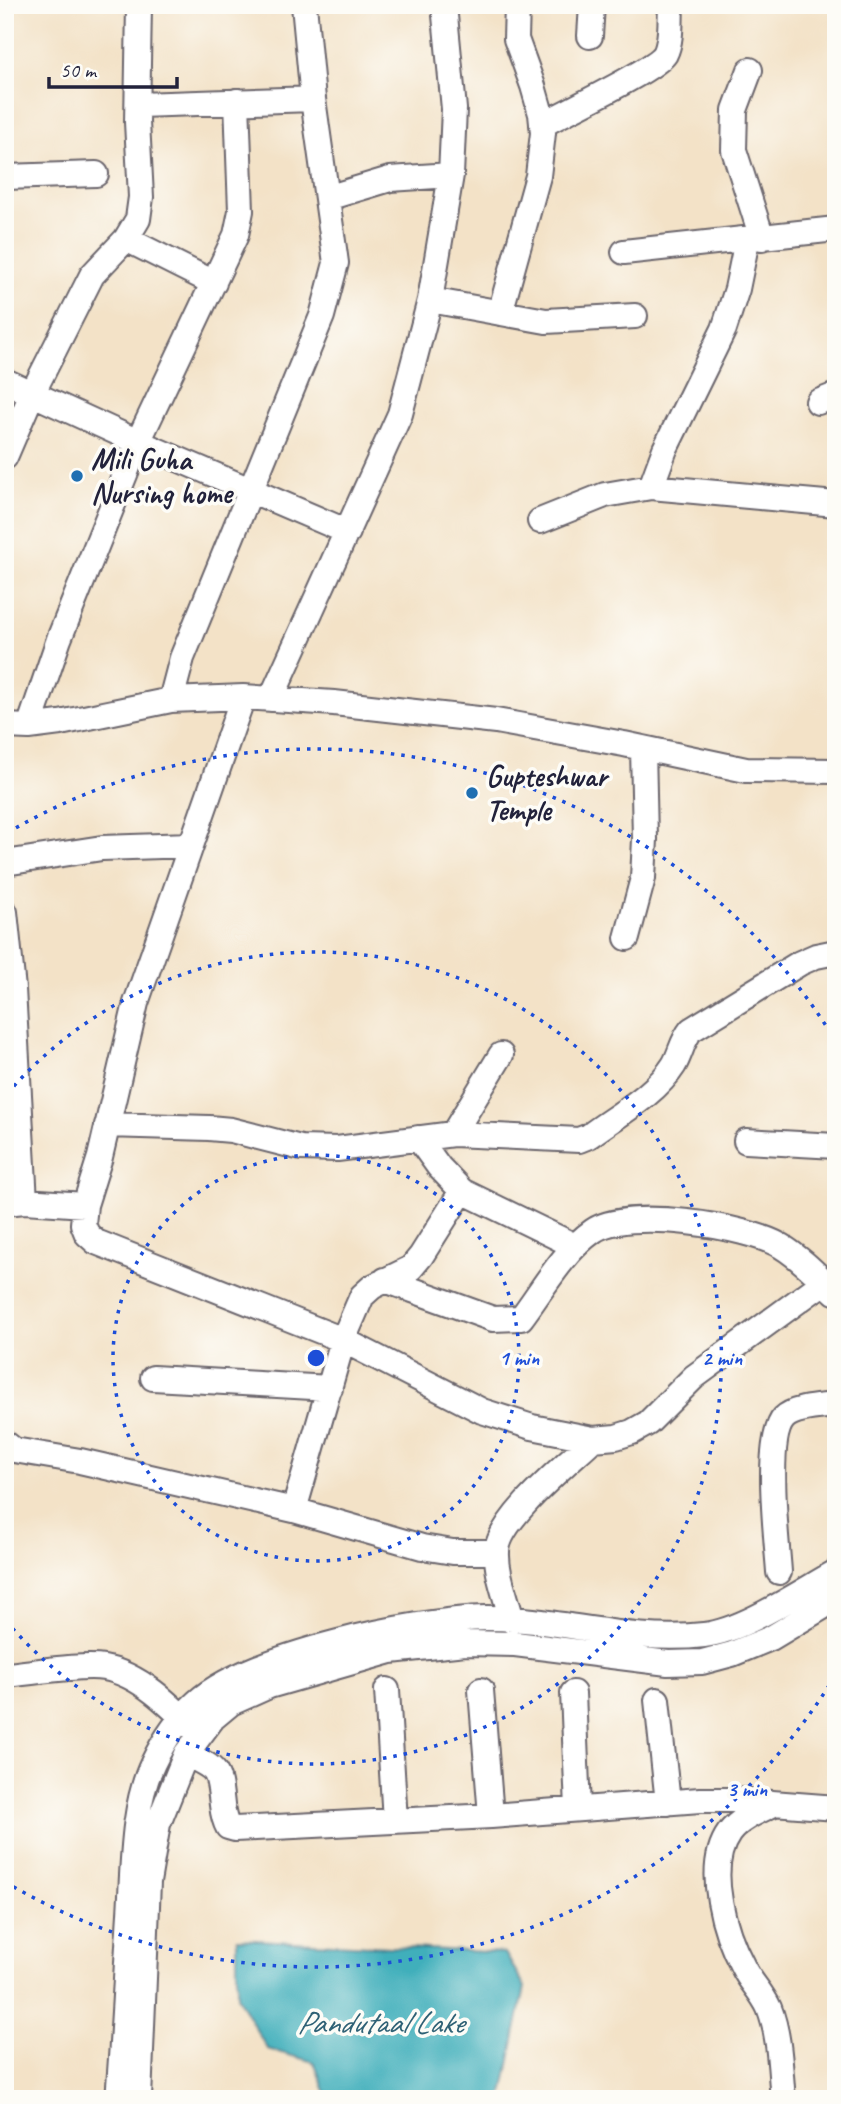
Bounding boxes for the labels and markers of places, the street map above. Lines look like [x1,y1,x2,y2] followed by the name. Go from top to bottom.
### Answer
[91,440,235,512] place label: Mili Guha Nursing home
[69,468,85,484] marker: Mili Guha Nursing home
[486,757,610,829] place label: Gupteshwar Temple
[464,785,480,801] marker: Gupteshwar Temple
[304,1346,328,1370] centre of rings

